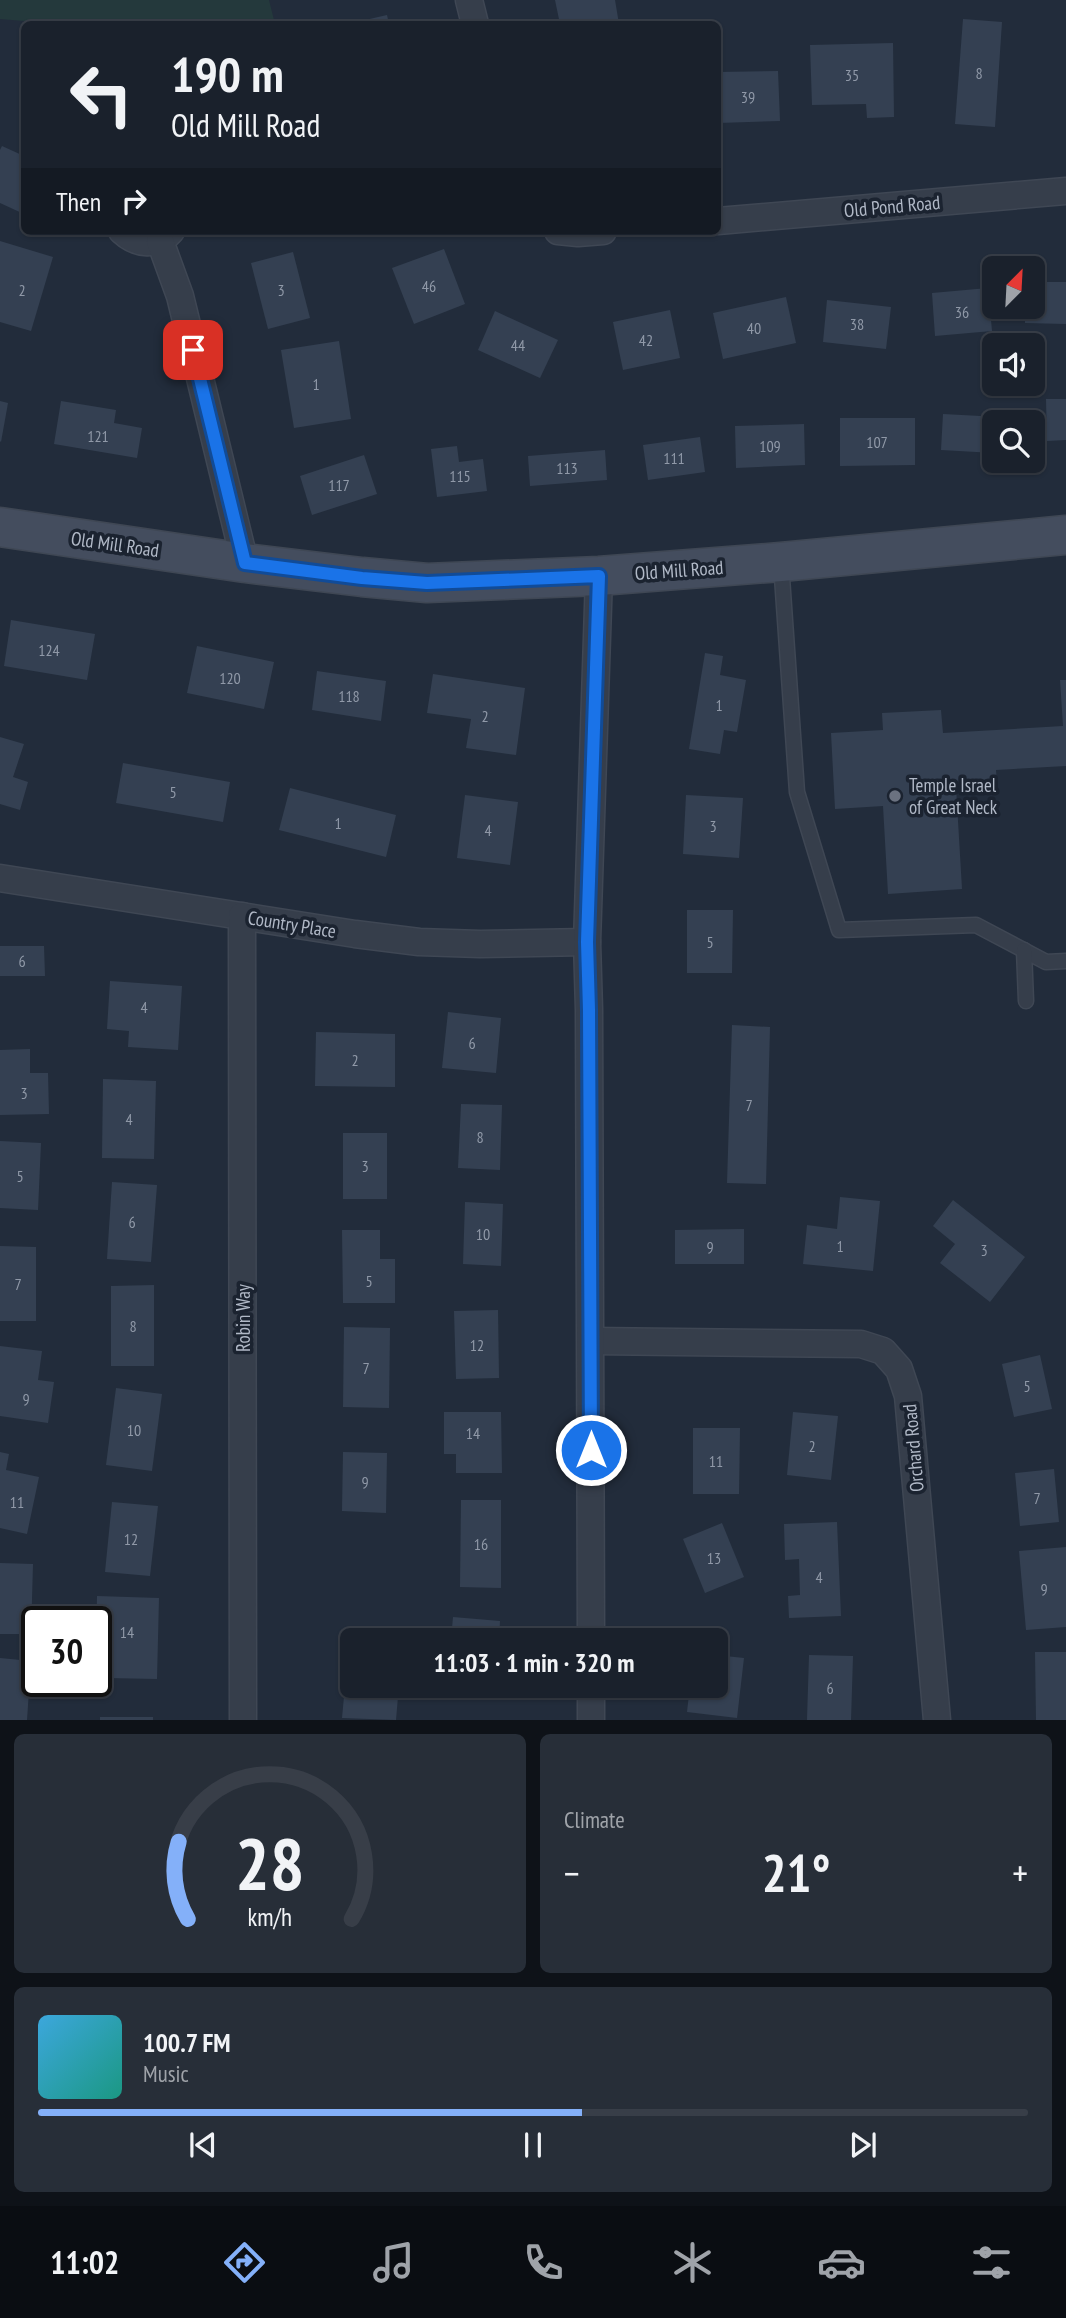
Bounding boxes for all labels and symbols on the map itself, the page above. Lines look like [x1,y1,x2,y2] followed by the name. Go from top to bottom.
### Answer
[975,63,983,83] house number: 8
[845,65,859,85] house number: 35
[741,87,755,107] house number: 39
[843,190,941,222] street label: Old Pond Road
[982,256,1045,318] north arrow
[422,276,436,296] house number: 46
[18,280,26,300] house number: 2
[277,280,285,300] house number: 3
[955,302,969,322] house number: 36
[850,314,864,334] house number: 38
[747,318,761,338] house number: 40
[163,320,223,380] pin
[639,330,653,350] house number: 42
[511,335,525,355] house number: 44
[312,374,320,394] house number: 1
[87,426,109,446] house number: 121
[866,432,888,452] house number: 107
[759,436,781,456] house number: 109
[663,448,685,468] house number: 111
[556,458,578,478] house number: 113
[449,466,471,486] house number: 115
[328,475,350,495] house number: 117
[69,526,161,562] street label: Old Mill Road
[634,555,724,585] street label: Old Mill Road
[38,640,60,660] house number: 124
[219,668,241,688] house number: 120
[338,686,360,706] house number: 118
[715,695,723,715] house number: 1
[481,706,489,726] house number: 2
[909,773,998,819] place label: Temple Israel of Great Neck
[169,782,177,802] house number: 5
[887,788,903,804] marker: Temple Israel of Great Neck
[334,813,342,833] house number: 1
[709,816,717,836] house number: 3
[484,820,492,840] house number: 4
[246,905,338,943] street label: Country Place
[706,932,714,952] house number: 5
[18,951,26,971] house number: 6
[140,997,148,1017] house number: 4
[468,1033,476,1053] house number: 6
[351,1050,359,1070] house number: 2
[20,1083,28,1103] house number: 3
[745,1095,753,1115] house number: 7
[125,1109,133,1129] house number: 4
[476,1127,484,1147] house number: 8
[361,1156,369,1176] house number: 3
[16,1166,24,1186] house number: 5
[128,1212,136,1232] house number: 6
[476,1224,490,1244] house number: 10
[836,1236,844,1256] house number: 1
[706,1237,714,1257] house number: 9
[980,1240,988,1260] house number: 3
[365,1271,373,1291] house number: 5
[14,1274,22,1294] house number: 7
[231,1283,255,1352] street label: Robin Way
[129,1316,137,1336] house number: 8
[470,1335,484,1355] house number: 12
[362,1358,370,1378] house number: 7
[1023,1376,1031,1396] house number: 5
[22,1389,30,1409] house number: 9
[897,1403,929,1493] street label: Orchard Road
[554,1413,628,1487] position arrow
[127,1420,141,1440] house number: 10
[466,1423,480,1443] house number: 14
[808,1436,816,1456] house number: 2
[709,1451,723,1471] house number: 11
[361,1472,369,1492] house number: 9
[1033,1488,1041,1508] house number: 7
[10,1492,24,1512] house number: 11
[124,1529,138,1549] house number: 12
[474,1534,488,1554] house number: 16
[707,1548,721,1568] house number: 13
[815,1567,823,1587] house number: 4
[1040,1579,1048,1599] house number: 9
[21,1606,112,1697] speed limit sign: 30
[120,1622,134,1642] house number: 14
[826,1678,834,1698] house number: 6

